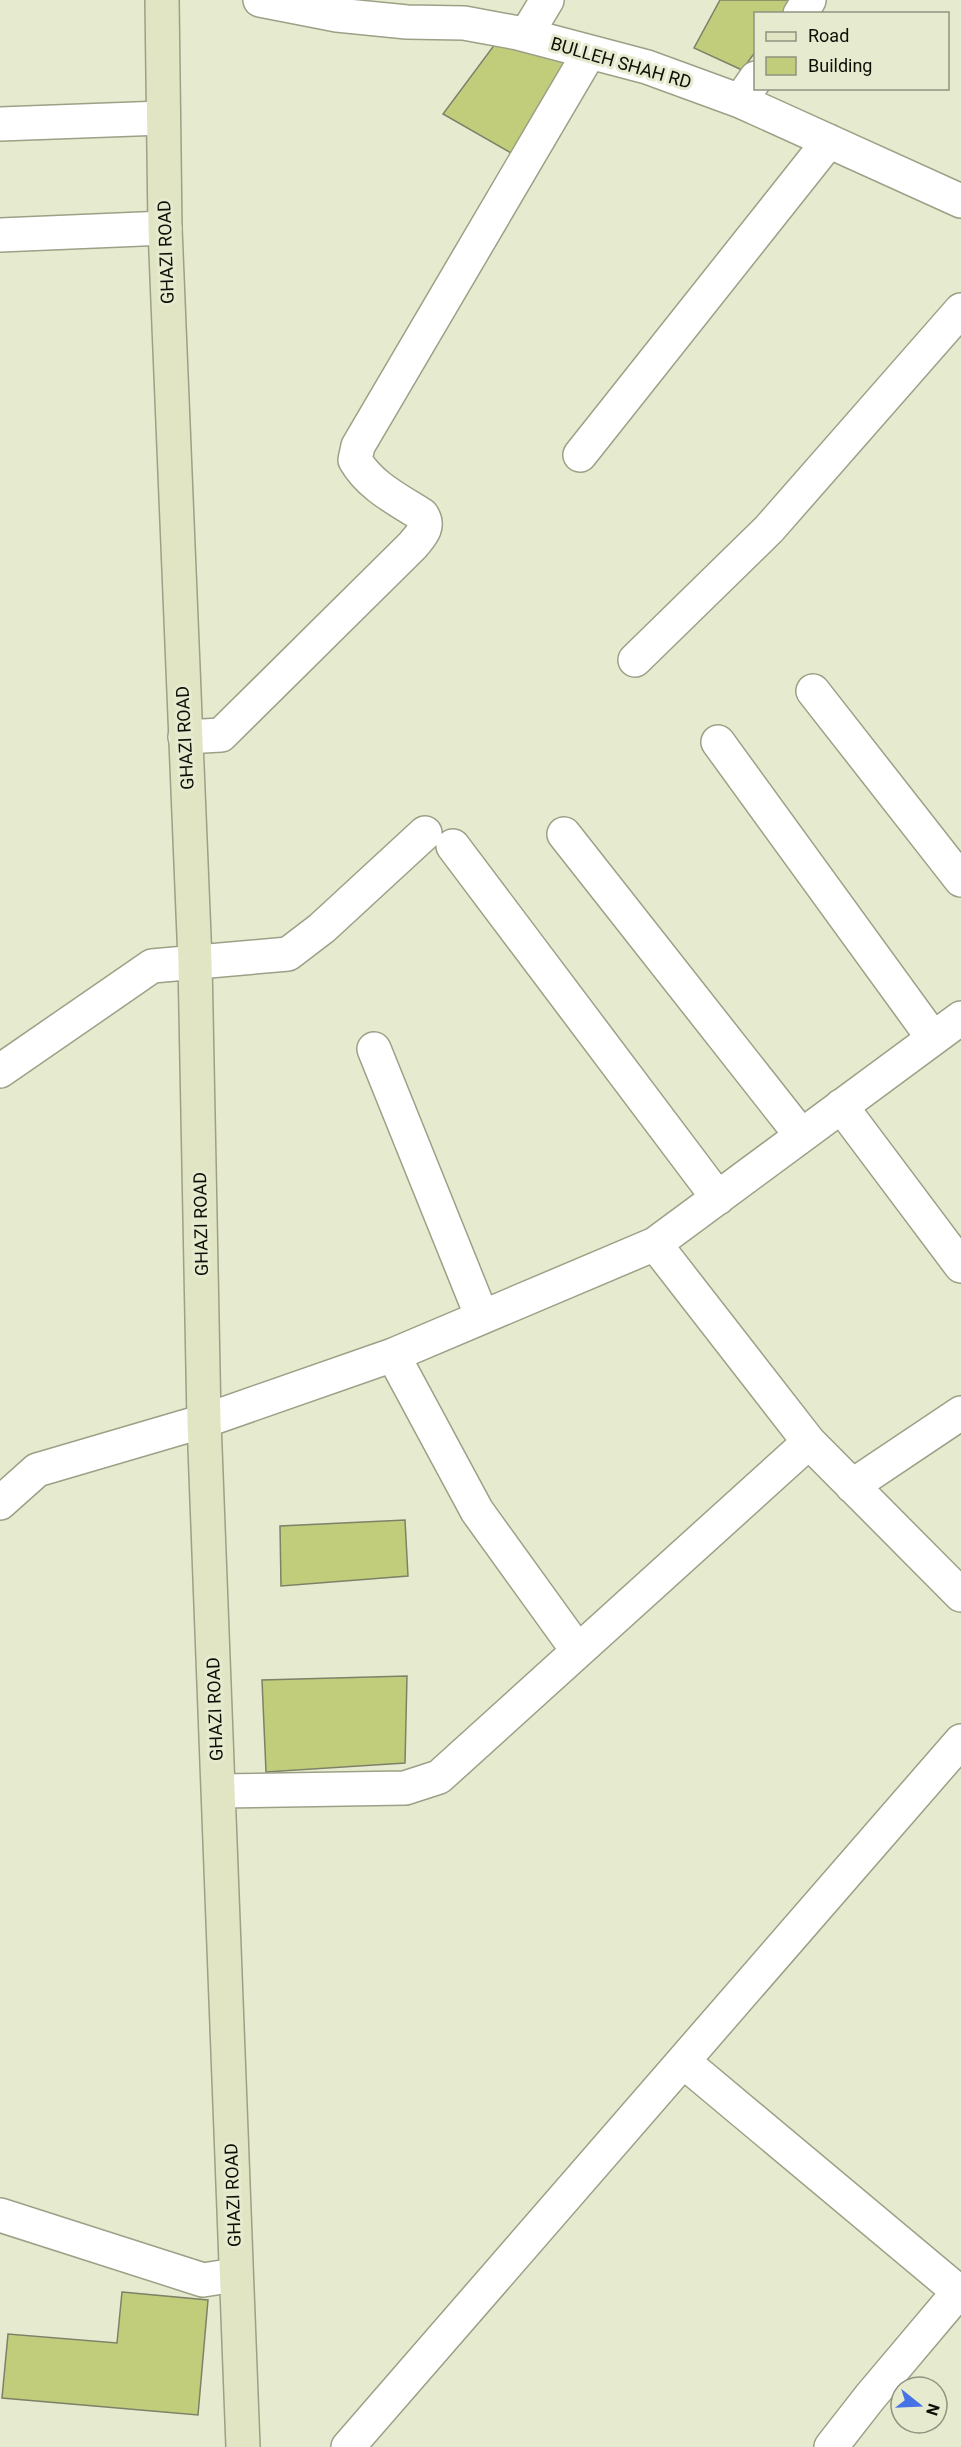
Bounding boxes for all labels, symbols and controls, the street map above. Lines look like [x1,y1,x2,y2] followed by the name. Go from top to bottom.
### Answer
[754,12,949,90] legend
[808,25,849,46] text: Road
[548,32,694,93] street label: BULLEH SHAH RD
[808,55,872,76] text: Building
[153,200,178,304] street label: GHAZI ROAD
[171,686,198,791] street label: GHAZI ROAD
[189,1172,212,1276] street label: GHAZI ROAD
[202,1657,227,1761] street label: GHAZI ROAD
[220,2143,245,2247] street label: GHAZI ROAD
[889,2375,949,2435] north arrow
[922,2401,944,2418] text: N

